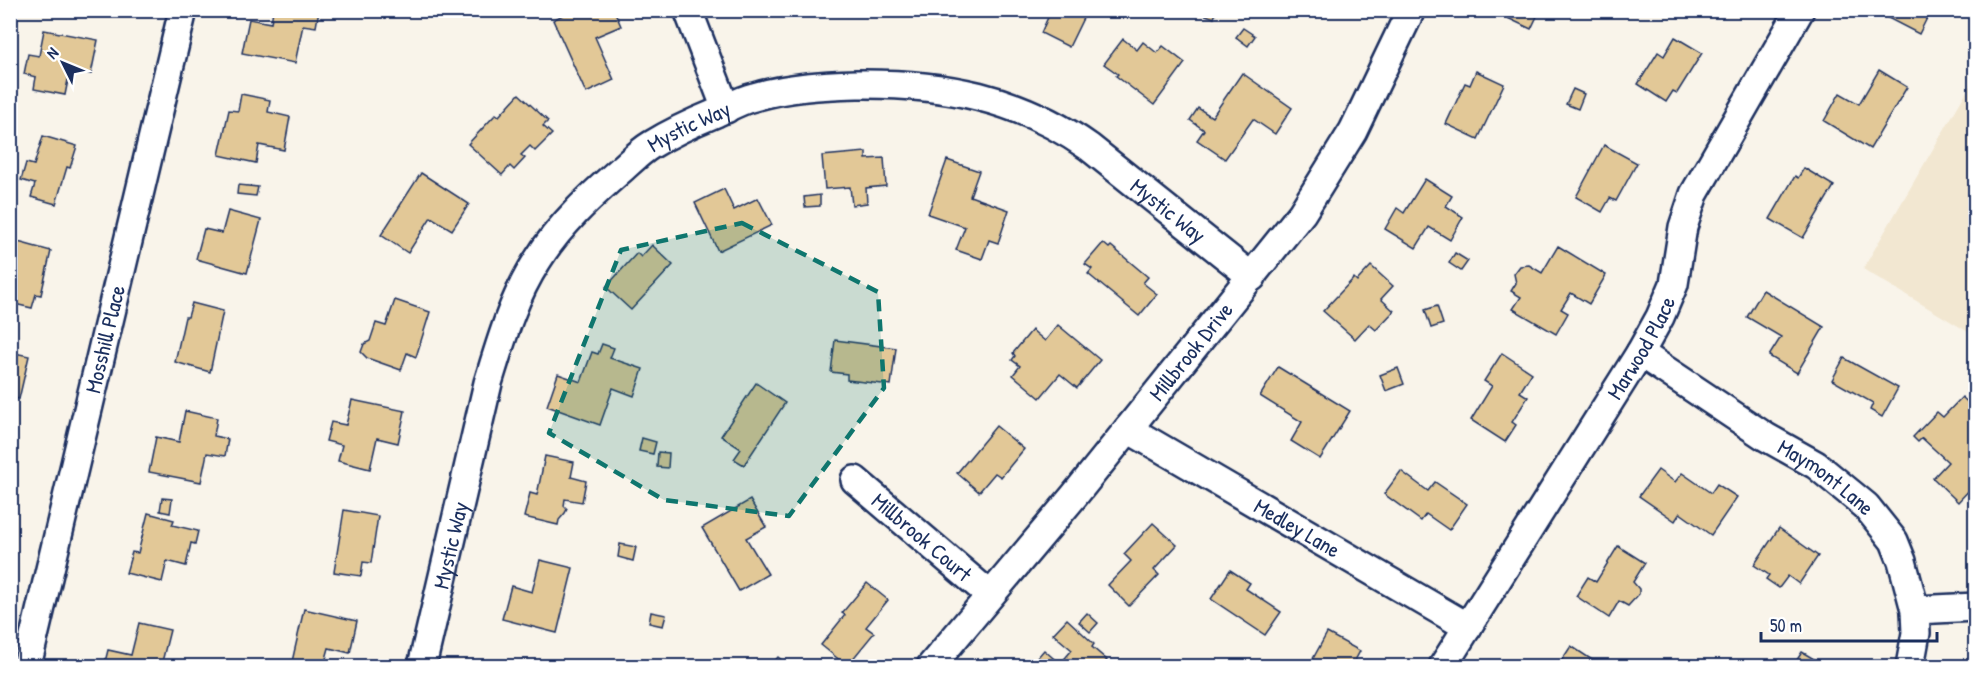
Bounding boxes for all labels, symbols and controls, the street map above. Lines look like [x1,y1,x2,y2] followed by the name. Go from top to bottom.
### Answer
[33,33,93,93] north arrow
[41,42,63,63] text: N
[641,93,735,159] street label: Mystic Way
[1124,171,1212,250] street label: Mystic Way
[77,282,132,396] street label: Mosshill Place
[1600,292,1682,405] street label: Marwood Place
[1142,296,1240,407] street label: Millbrook Drive
[1773,432,1882,521] street label: Maymont Lane
[866,486,979,589] street label: Millbrook Court
[1249,491,1346,565] street label: Medley Lane
[426,499,475,592] street label: Mystic Way
[1761,605,1936,643] scale bar
[1770,613,1802,638] text: 50 m

